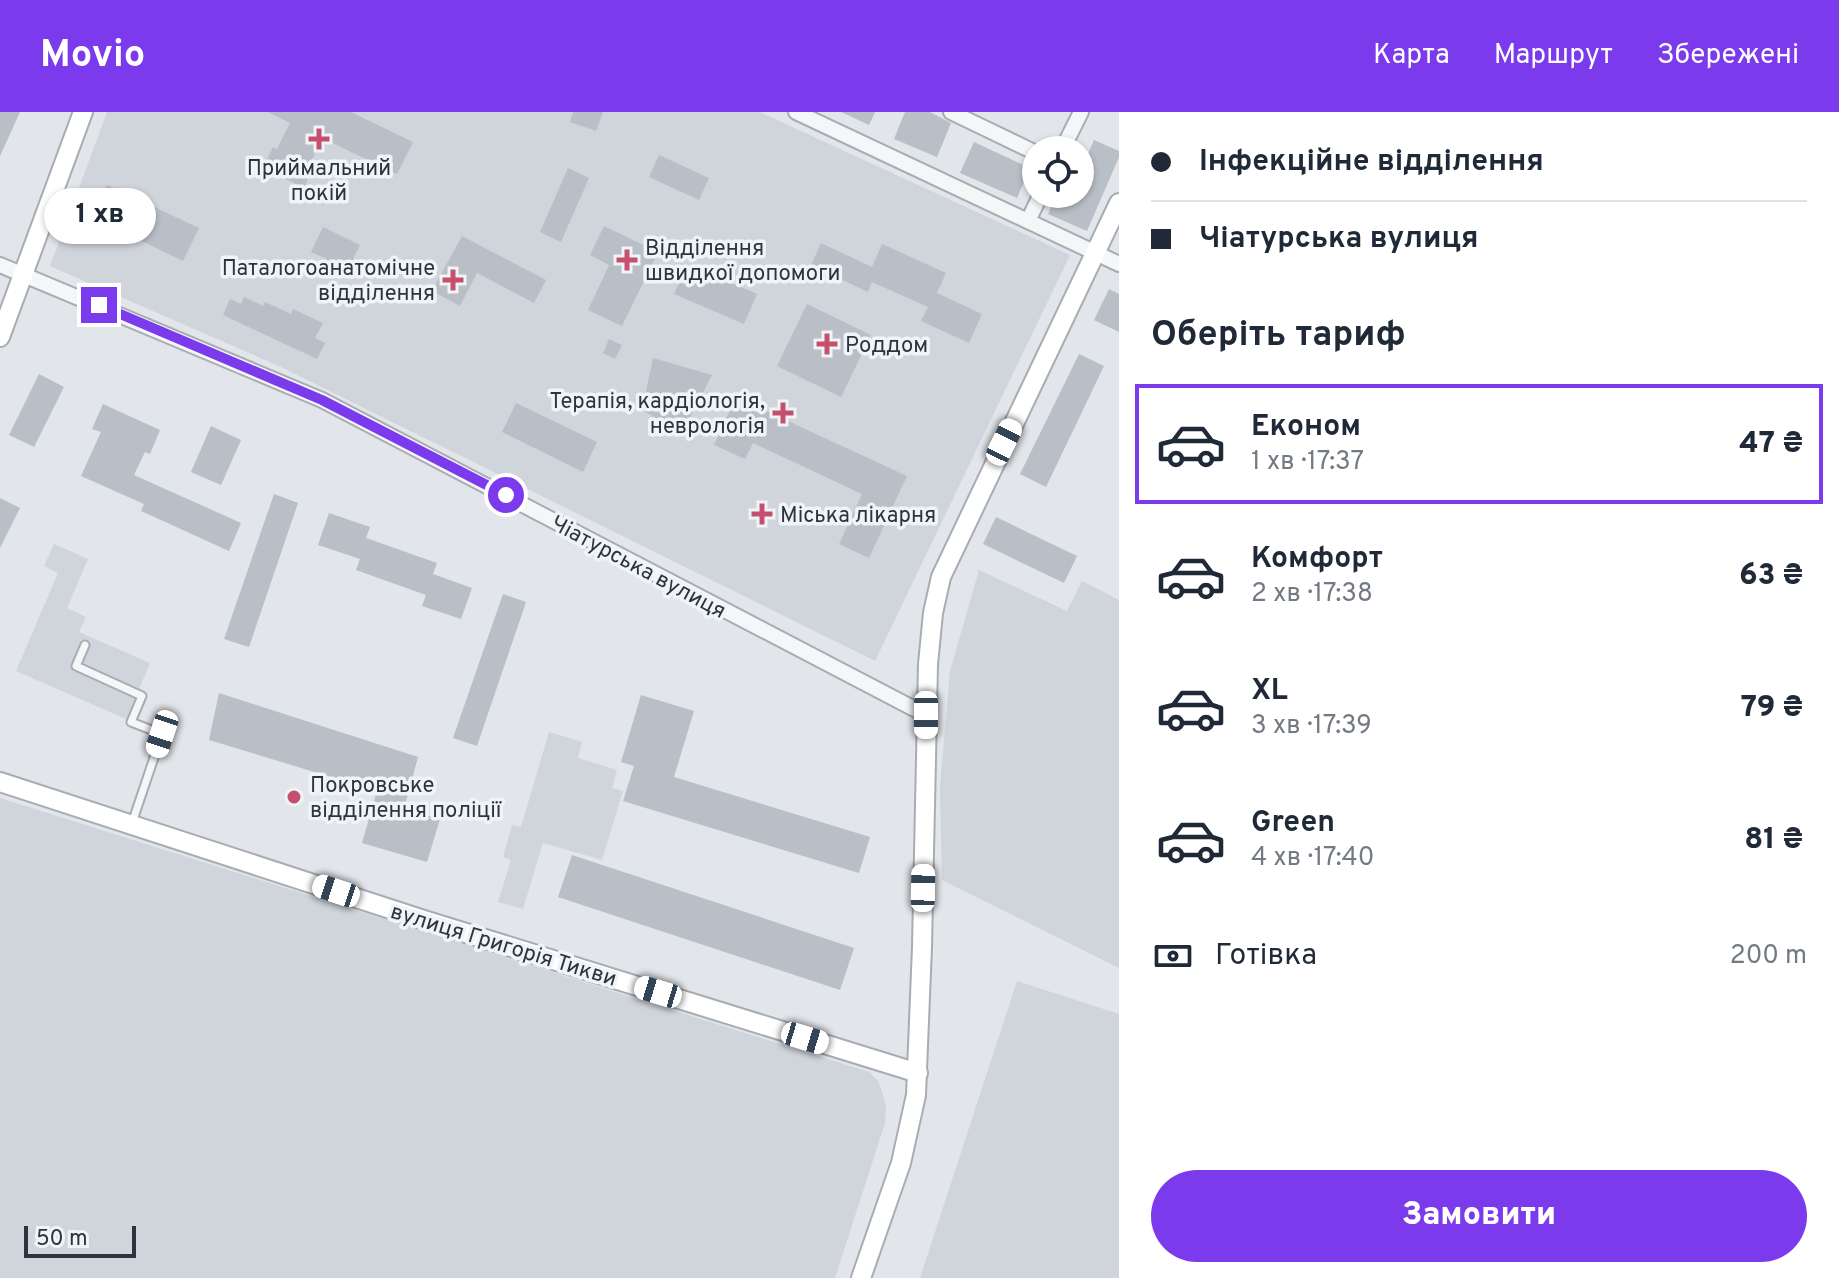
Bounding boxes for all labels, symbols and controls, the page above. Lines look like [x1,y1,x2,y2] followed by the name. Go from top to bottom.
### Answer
[40,32,145,81] text: Movio
[1373,38,1450,74] text: Карта
[1494,38,1613,74] text: Маршрут
[1657,38,1799,74] text: Збережені
[308,128,330,150] marker: Приймальний покій
[1022,136,1094,208] map controls
[1022,136,1094,208] button: locate
[1199,144,1544,181] text: Інфекційне відділення
[247,156,391,208] place label: Приймальний покій
[43,189,155,245] callout: 1 хв
[76,199,124,232] text: 1 хв
[1199,221,1479,258] text: Чіатурська вулиця
[645,236,841,288] place label: Відділення швидкої допомоги
[616,249,638,271] marker: Відділення швидкої допомоги
[222,256,435,308] place label: Паталогоанатомічне відділення
[442,269,464,291] marker: Паталогоанатомічне відділення
[81,287,117,323] route end
[1151,313,1406,359] text: Оберіть тариф
[816,333,838,355] marker: Роддом
[845,333,928,360] place label: Роддом
[550,389,765,441] place label: Терапія, кардіологія, неврологія
[772,402,794,424] marker: Терапія, кардіологія, неврологія
[1155,408,1227,480] icon: car
[1251,409,1361,446] text: Економ
[983,415,1025,469] car
[1739,426,1803,463] text: 47 ₴
[1251,446,1364,479] text: 1 хв · 17:37
[488,477,524,513] route start
[751,503,773,525] marker: Мiська лiкарня
[780,503,936,530] place label: Мiська лiкарня
[546,511,730,626] street label: Чіатурська вулиця
[1155,540,1227,612] icon: car
[1251,541,1383,578] text: Комфорт
[1739,558,1803,595] text: 63 ₴
[1251,578,1373,611] text: 2 хв · 17:38
[1155,672,1227,744] icon: car
[1251,673,1288,710] text: XL
[1741,690,1803,727] text: 79 ₴
[914,691,938,739] car
[143,707,181,761] car
[1251,710,1372,743] text: 3 хв · 17:39
[310,773,502,825] place label: Покровське відділення поліції
[285,788,303,806] marker: Покровське відділення поліції
[1155,804,1227,876] icon: car
[1251,805,1335,842] text: Green
[1744,822,1803,859] text: 81 ₴
[1251,842,1374,875] text: 4 хв · 17:40
[911,864,935,912] car
[309,872,363,910] car
[387,899,620,994] street label: вулиця Григорія Тикви
[1151,934,1195,978] icon: cash
[1215,938,1317,975] text: Готівка
[1730,940,1807,973] text: 200 m
[632,974,684,1010] car
[779,1020,831,1056] car
[1151,1170,1807,1262] button: Замовити
[24,1222,136,1258] scale bar
[36,1226,88,1253] text: 50 m

